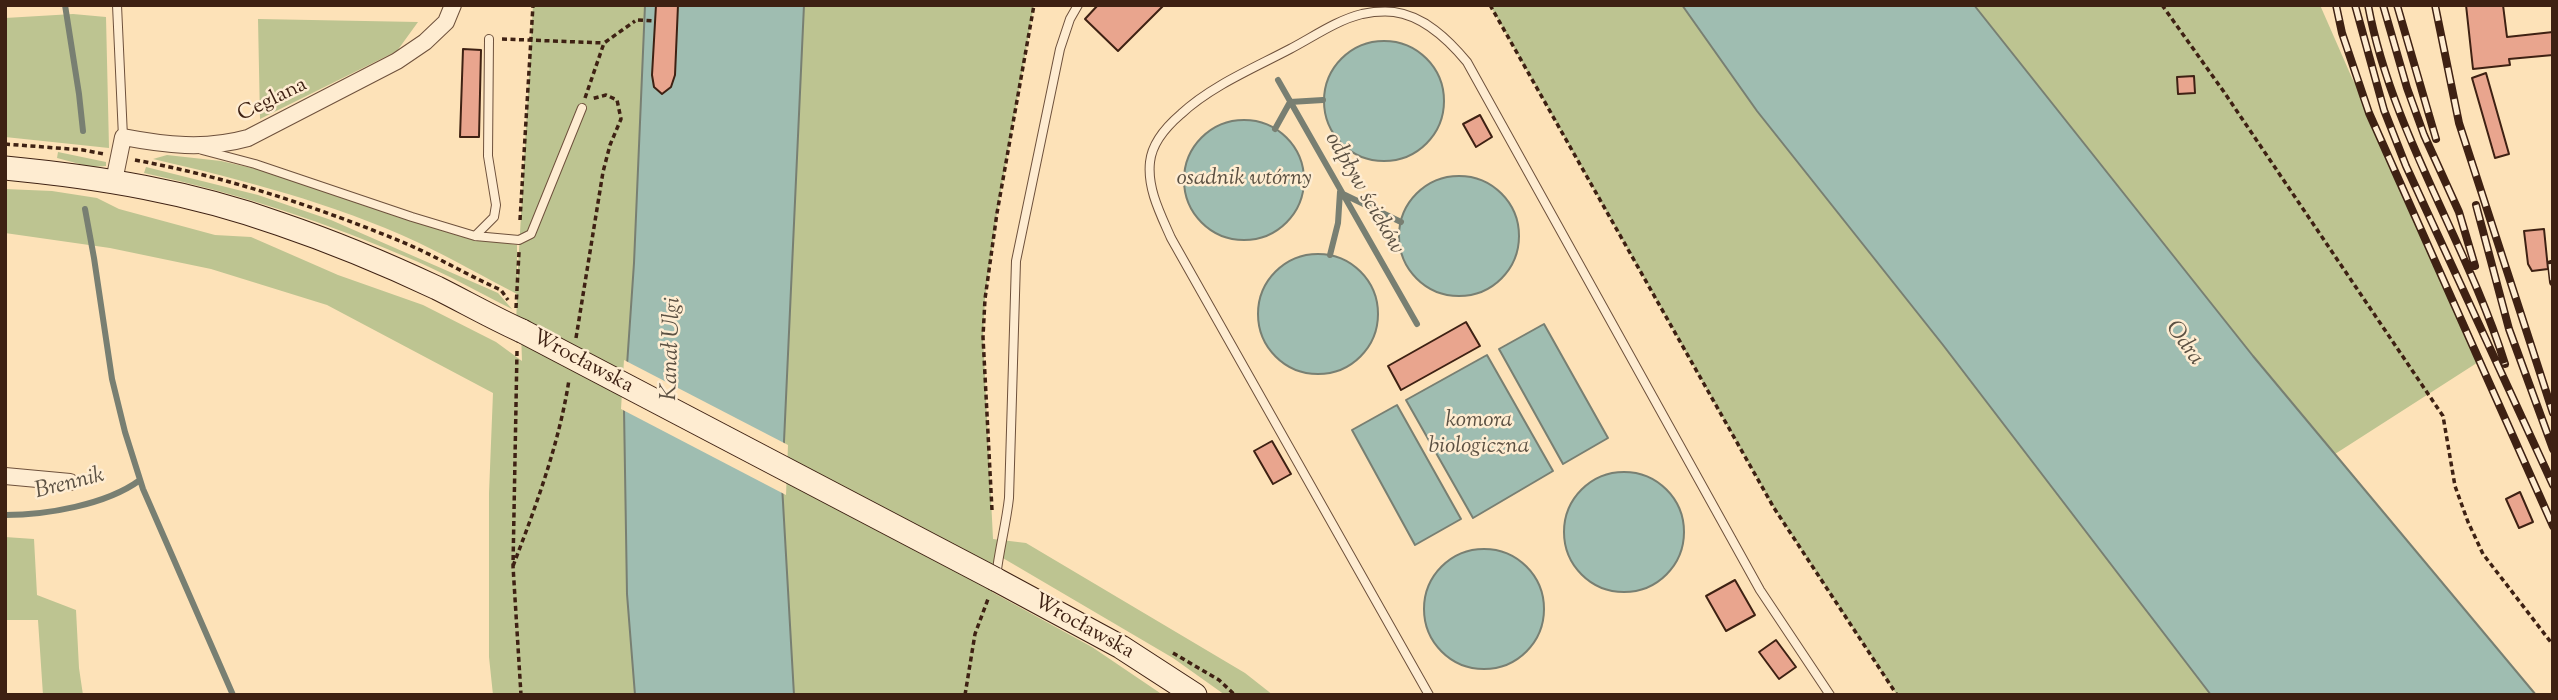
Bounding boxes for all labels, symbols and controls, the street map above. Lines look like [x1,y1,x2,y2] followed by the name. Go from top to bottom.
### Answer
[234,73,312,129] street label: Ceglana
[1317,128,1409,260] water label: odpływ ścieków
[1176,166,1312,194] water label: osadnik wtórny
[657,297,689,401] water label: Kanał Ulgi
[2158,316,2208,372] water label: Odra
[527,326,637,400] street label: Wrocławska
[1429,408,1529,462] water label: komora biologiczna
[33,463,107,507] water label: Brennik
[1028,590,1138,666] street label: Wrocławska

